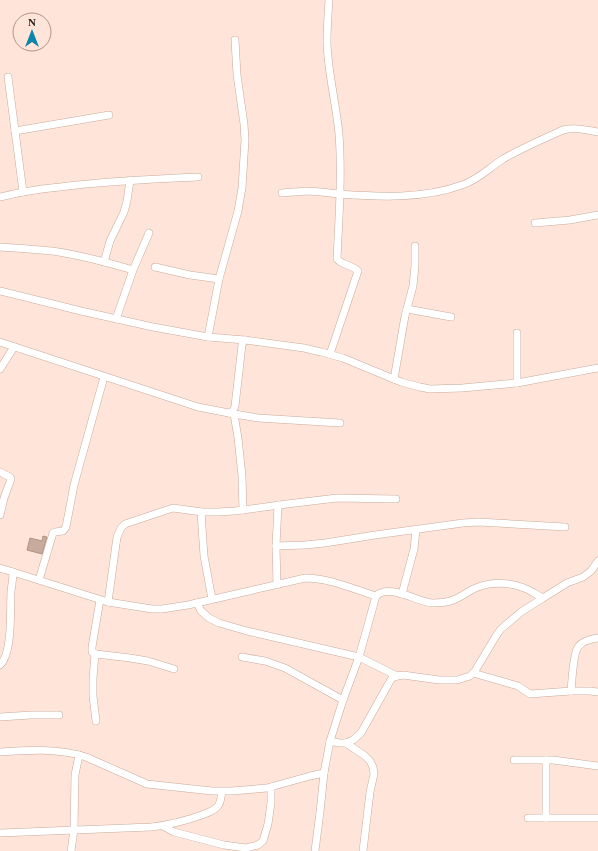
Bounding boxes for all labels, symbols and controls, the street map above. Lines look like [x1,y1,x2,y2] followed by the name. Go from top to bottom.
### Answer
[12,12,52,52] north arrow
[28,16,36,28] text: N

